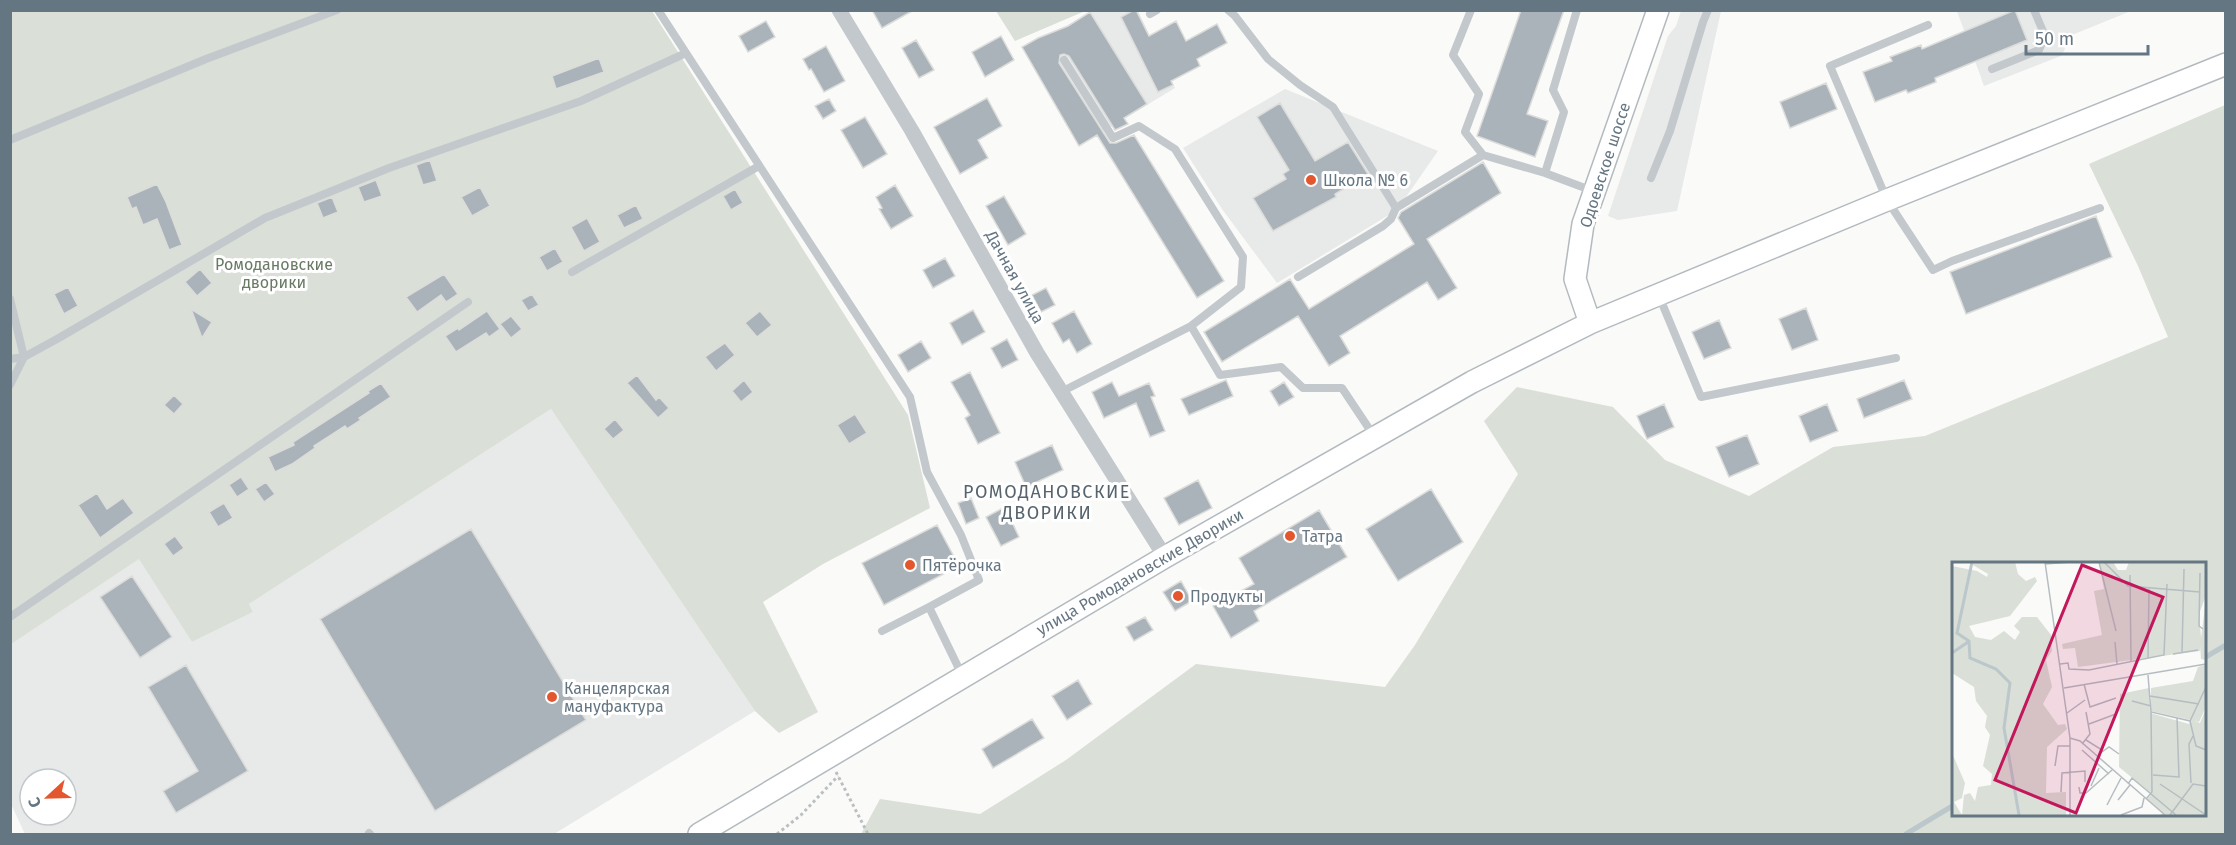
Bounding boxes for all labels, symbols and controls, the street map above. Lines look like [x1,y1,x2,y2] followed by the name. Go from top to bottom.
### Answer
[2026,18,2148,56] scale bar
[2035,28,2074,50] text: 50 m
[1576,100,1634,230] street label: Одоевское шоссе
[1323,171,1408,190] place label: Школа № 6
[1304,173,1318,187] marker: Школа № 6
[981,226,1048,327] street label: Дачная улица
[215,255,333,292] park label: Ромодановские дворики
[963,481,1131,524] district label: РОМОДАНОВСКИЕ ДВОРИКИ
[1033,505,1247,639] street label: улица Ромодановские Дворики
[1302,527,1343,546] place label: Татра
[1283,529,1297,543] marker: Татра
[922,556,1002,575] place label: Пятёрочка
[903,558,917,572] marker: Пятёрочка
[1952,562,2206,815] inset map
[1190,587,1264,606] place label: Продукты
[1171,589,1185,603] marker: Продукты
[564,679,670,716] place label: Канцелярская мануфактура
[545,690,559,704] marker: Канцелярская мануфактура
[18,767,78,827] north arrow
[24,794,45,810] text: С

